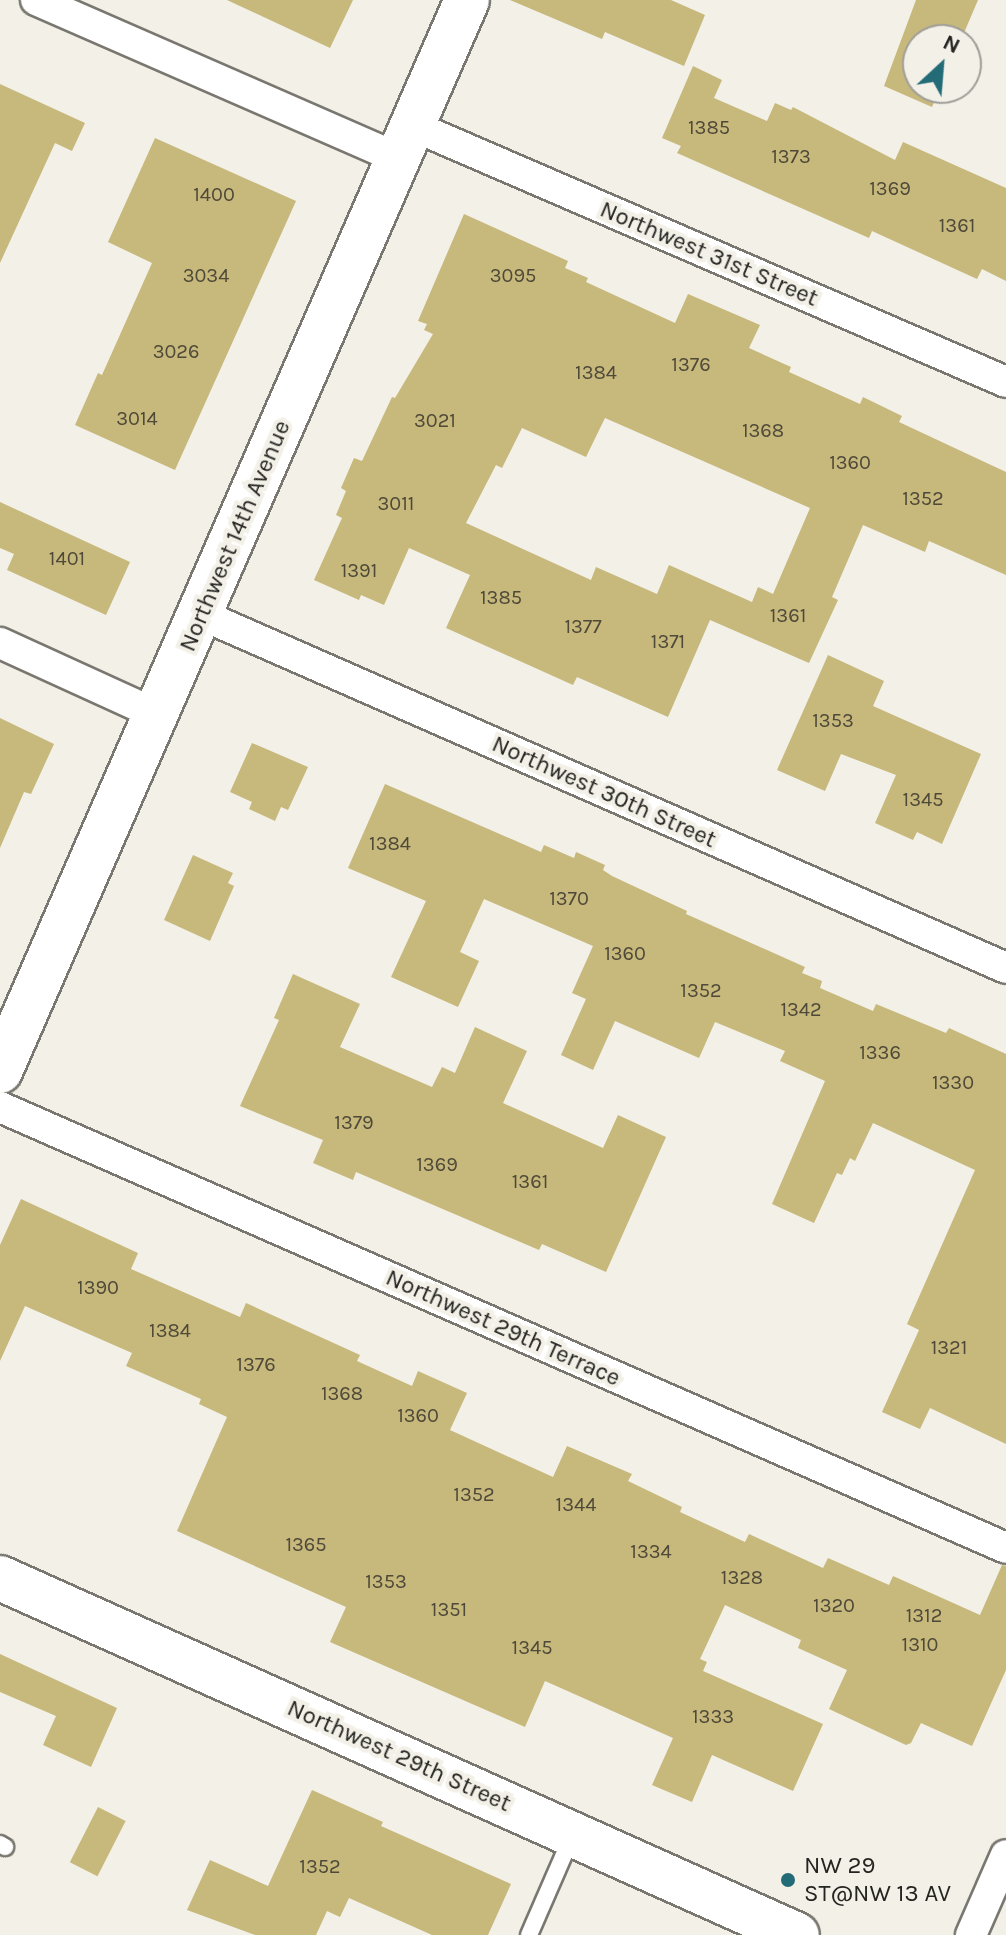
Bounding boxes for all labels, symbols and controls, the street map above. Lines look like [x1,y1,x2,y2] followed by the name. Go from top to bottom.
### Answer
[902,24,982,104] north arrow
[939,29,964,59] text: N
[688,115,730,139] house number: 1385
[771,144,811,168] house number: 1373
[869,176,911,200] house number: 1369
[193,182,235,206] house number: 1400
[596,195,822,313] street label: Northwest 31st Street
[939,213,975,237] house number: 1361
[183,263,229,287] house number: 3034
[490,263,536,287] house number: 3095
[153,339,199,363] house number: 3026
[671,352,711,376] house number: 1376
[575,360,617,384] house number: 1384
[116,406,158,430] house number: 3014
[414,408,456,432] house number: 3021
[173,416,297,656] street label: Northwest 14th Avenue
[742,418,784,442] house number: 1368
[829,450,871,474] house number: 1360
[902,486,944,510] house number: 1352
[378,491,414,515] house number: 3011
[49,546,85,570] house number: 1401
[341,558,377,582] house number: 1391
[480,585,522,609] house number: 1385
[770,603,806,627] house number: 1361
[564,614,602,638] house number: 1377
[651,629,685,653] house number: 1371
[812,708,854,732] house number: 1353
[487,730,721,854] street label: Northwest 30th Street
[903,787,943,811] house number: 1345
[369,831,411,855] house number: 1384
[549,886,589,910] house number: 1370
[604,941,646,965] house number: 1360
[680,978,722,1002] house number: 1352
[780,997,822,1021] house number: 1342
[859,1040,901,1064] house number: 1336
[932,1070,974,1094] house number: 1330
[334,1110,374,1134] house number: 1379
[416,1152,458,1176] house number: 1369
[512,1169,548,1193] house number: 1361
[381,1263,625,1393] street label: Northwest 29th Terrace
[77,1275,119,1299] house number: 1390
[149,1318,191,1342] house number: 1384
[931,1335,967,1359] house number: 1321
[236,1352,276,1376] house number: 1376
[321,1381,363,1405] house number: 1368
[397,1403,439,1427] house number: 1360
[453,1482,495,1506] house number: 1352
[556,1492,596,1516] house number: 1344
[285,1532,327,1556] house number: 1365
[630,1539,672,1563] house number: 1334
[721,1565,763,1589] house number: 1328
[365,1569,407,1593] house number: 1353
[813,1593,855,1617] house number: 1320
[431,1597,467,1621] house number: 1351
[906,1603,942,1627] house number: 1312
[902,1632,938,1656] house number: 1310
[512,1635,552,1659] house number: 1345
[283,1694,515,1818] street label: Northwest 29th Street
[692,1704,734,1728] house number: 1333
[804,1852,951,1908] place label: NW 29 ST@NW 13 AV
[299,1854,341,1878] house number: 1352
[779,1871,797,1889] marker: NW 29 ST@NW 13 AV

